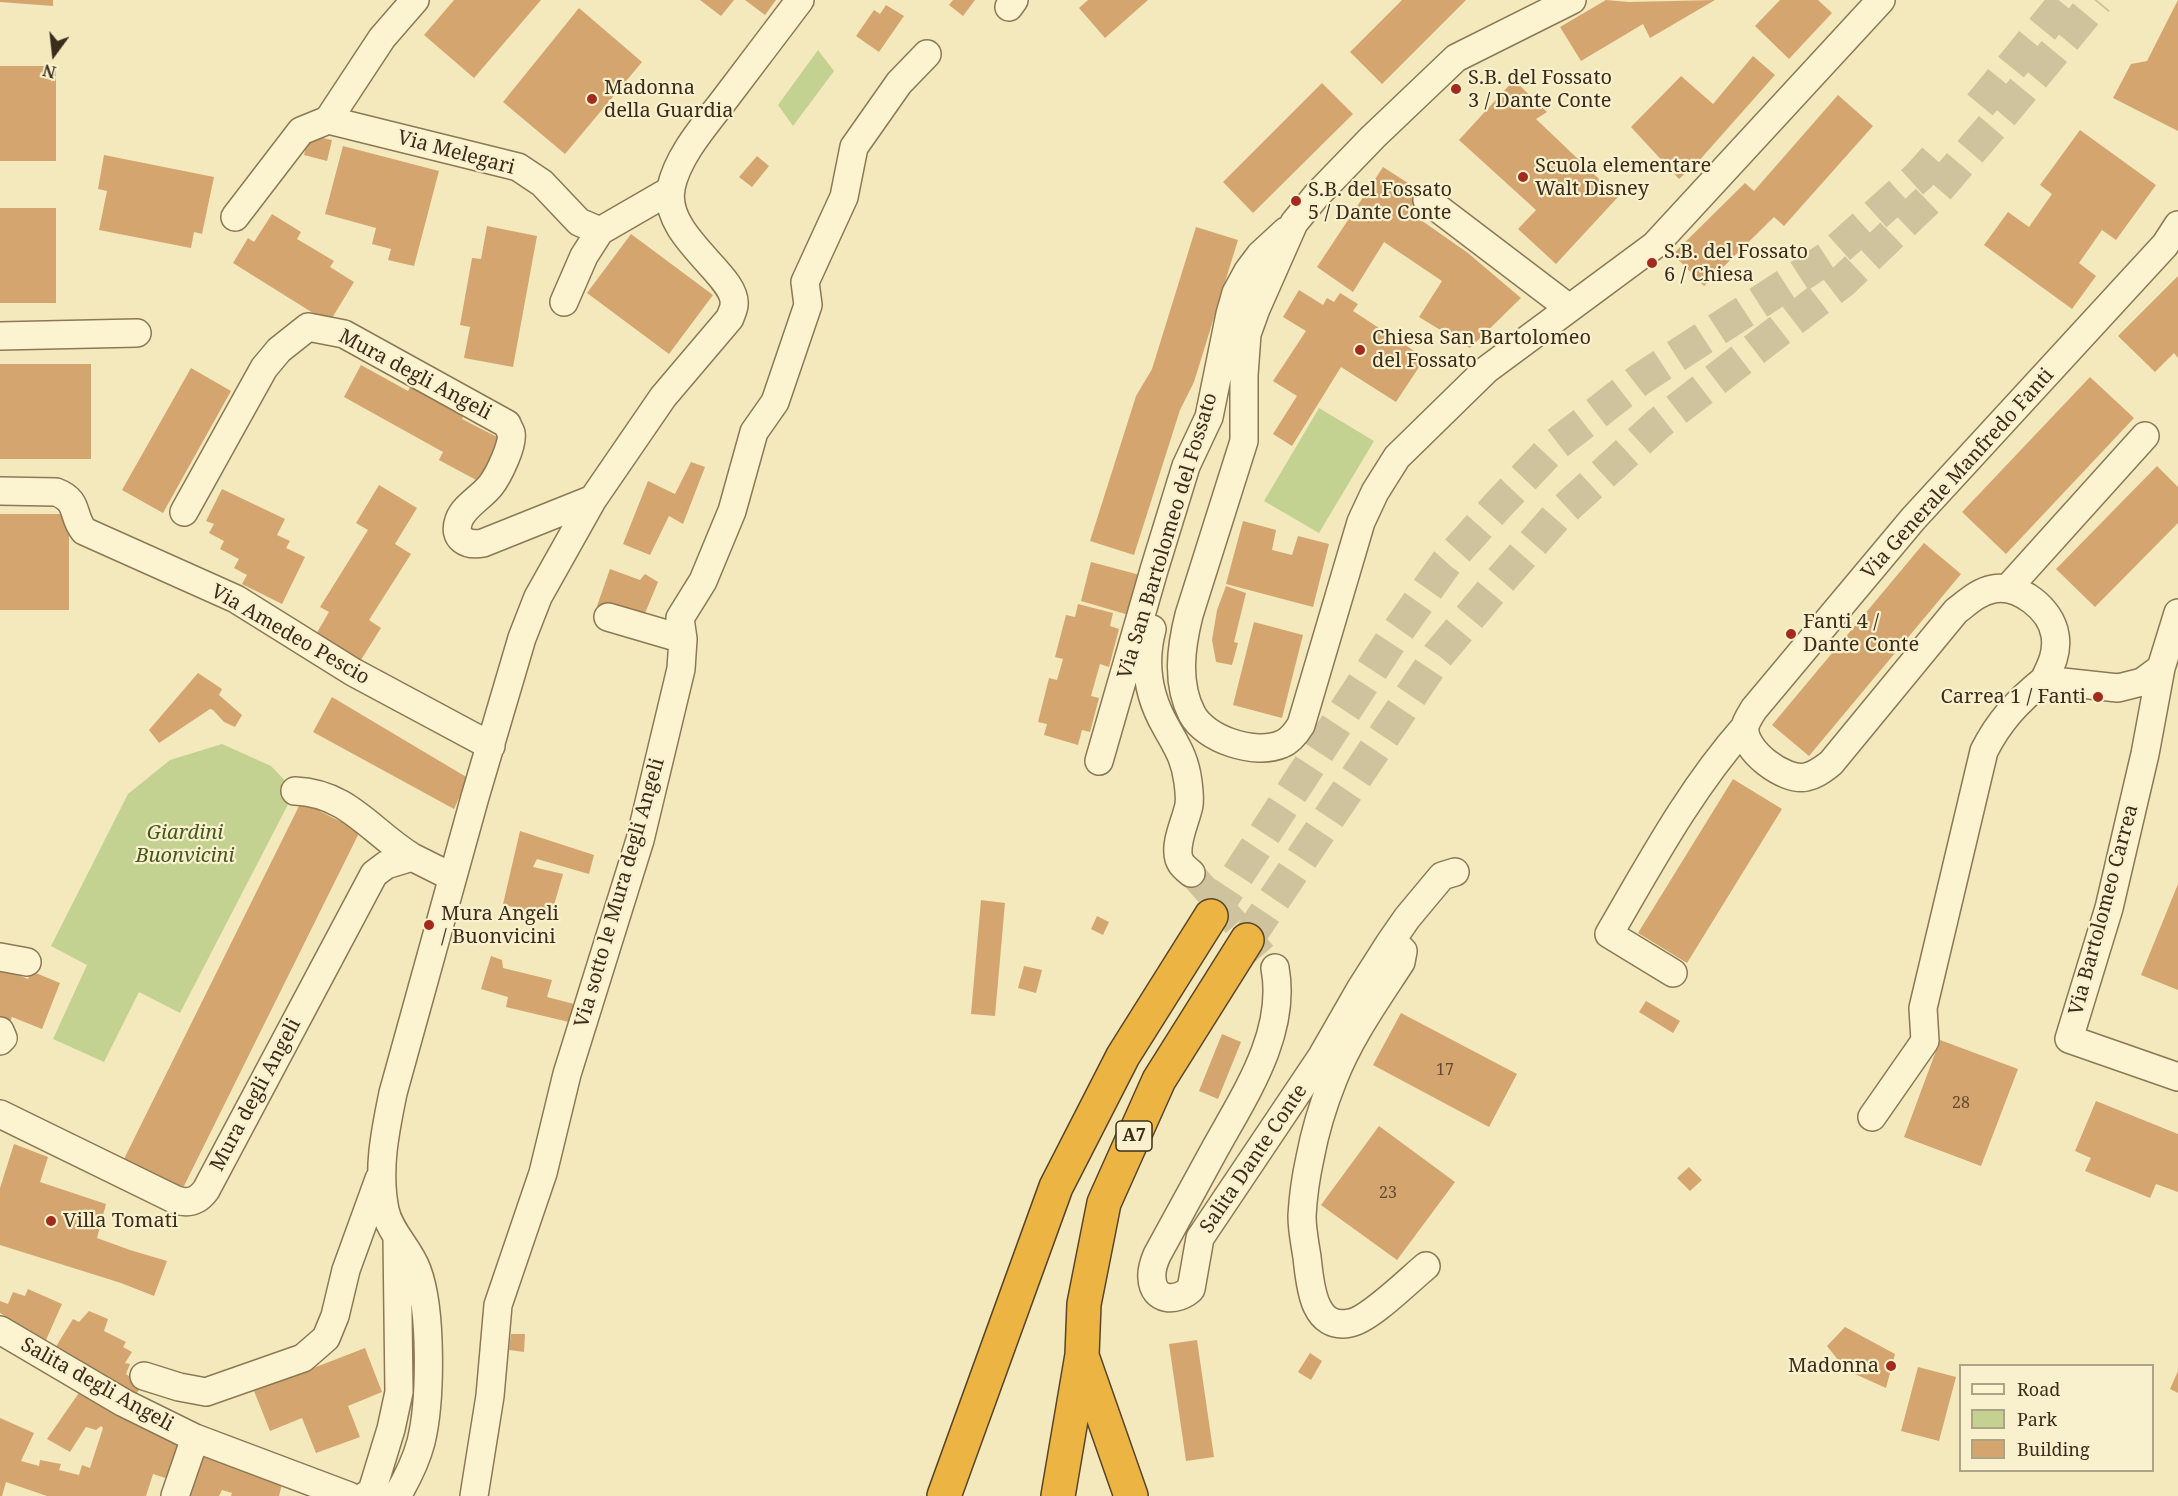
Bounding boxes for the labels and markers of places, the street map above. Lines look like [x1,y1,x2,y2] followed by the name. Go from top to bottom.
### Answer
[1468,66,1612,113] place label: S.B. del Fossato 3 / Dante Conte
[604,76,733,123] place label: Madonna della Guardia
[1449,82,1463,96] marker: S.B. del Fossato 3 / Dante Conte
[585,92,599,106] marker: Madonna della Guardia
[1535,154,1711,201] place label: Scuola elementare Walt Disney
[1516,170,1530,184] marker: Scuola elementare Walt Disney
[1308,178,1452,225] place label: S.B. del Fossato 5 / Dante Conte
[1289,194,1303,208] marker: S.B. del Fossato 5 / Dante Conte
[1664,240,1808,287] place label: S.B. del Fossato 6 / Chiesa
[1645,256,1659,270] marker: S.B. del Fossato 6 / Chiesa
[1372,326,1591,373] place label: Chiesa San Bartolomeo del Fossato
[1353,343,1367,357] marker: Chiesa San Bartolomeo del Fossato
[1803,610,1919,657] place label: Fanti 4 / Dante Conte
[1784,627,1798,641] marker: Fanti 4 / Dante Conte
[1941,685,2086,709] place label: Carrea 1 / Fanti
[2091,690,2105,704] marker: Carrea 1 / Fanti
[441,902,559,949] place label: Mura Angeli / Buonvicini
[422,918,436,932] marker: Mura Angeli / Buonvicini
[63,1209,178,1233] place label: Villa Tomati
[44,1214,58,1228] marker: Villa Tomati
[1788,1354,1879,1378] place label: Madonna
[1884,1359,1898,1373] marker: Madonna

